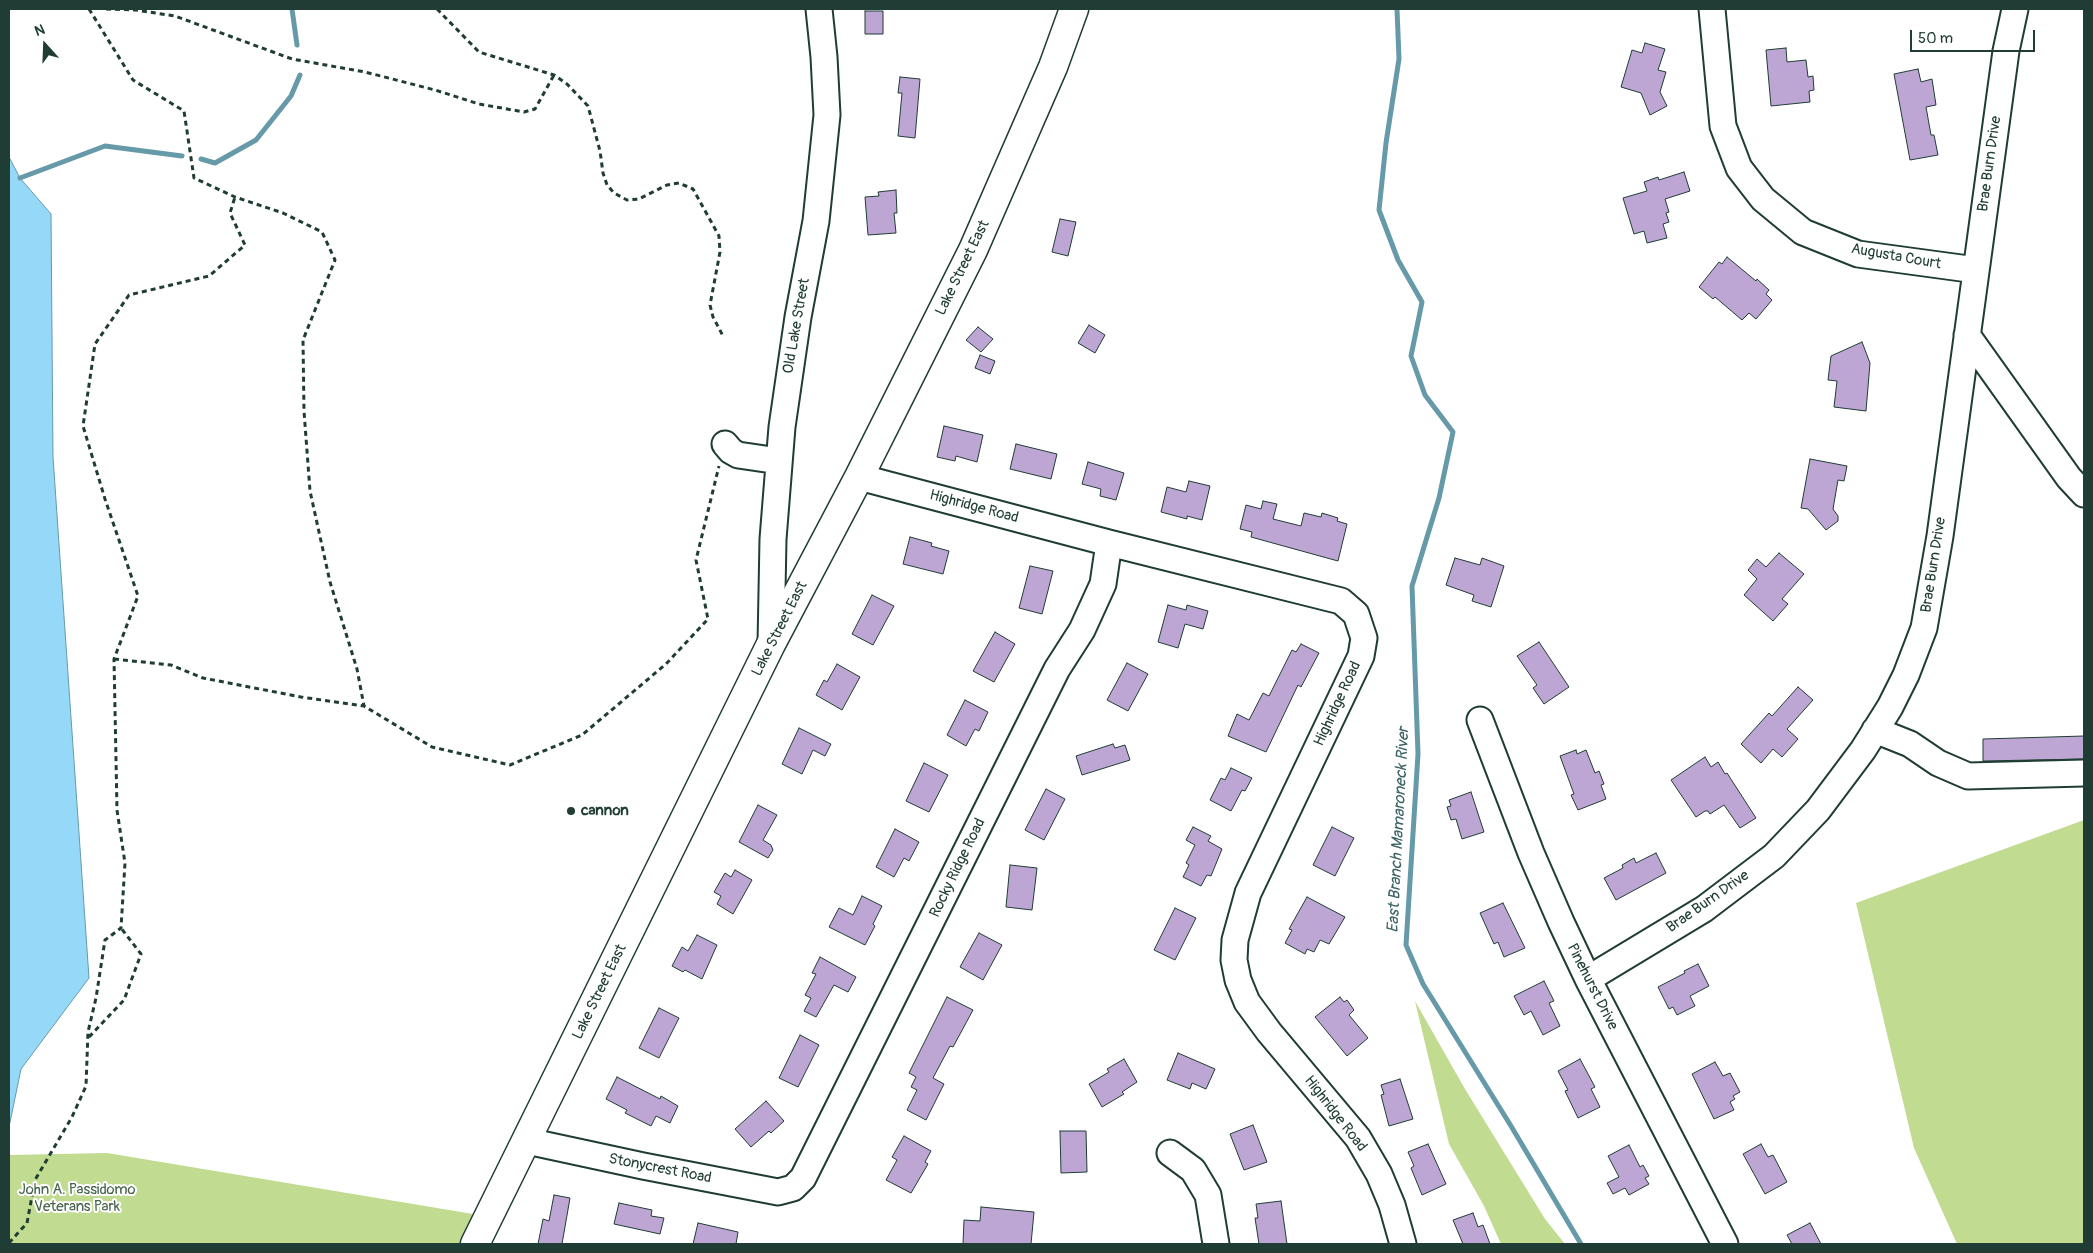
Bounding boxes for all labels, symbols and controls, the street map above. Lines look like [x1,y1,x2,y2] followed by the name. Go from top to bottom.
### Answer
[20,20,70,70] north arrow
[1913,20,2038,52] scale bar
[32,21,47,40] text: N
[1918,29,1953,48] text: 50 m
[1974,115,2006,213] street label: Brae Burn Drive
[932,217,994,319] street label: Lake Street East
[1850,240,1942,274] street label: Augusta Court
[780,277,814,375] street label: Old Lake Street
[928,486,1020,528] street label: Highridge Road
[1918,516,1950,614] street label: Brae Burn Drive
[748,579,812,679] street label: Lake Street East
[1311,659,1365,749] street label: Highridge Road
[1384,727,1414,933] water label: East Branch Mamaroneck River
[581,802,629,820] place label: cannon
[565,805,577,817] marker: cannon
[926,815,990,921] street label: Rocky Ridge Road
[1663,867,1753,937] street label: Brae Burn Drive
[569,941,631,1043] street label: Lake Street East
[1562,941,1622,1033] street label: Pinehurst Drive
[1300,1072,1370,1156] street label: Highridge Road
[607,1150,713,1188] street label: Stonycrest Road
[18,1181,136,1216] park label: John A. Passidomo Veterans Park

